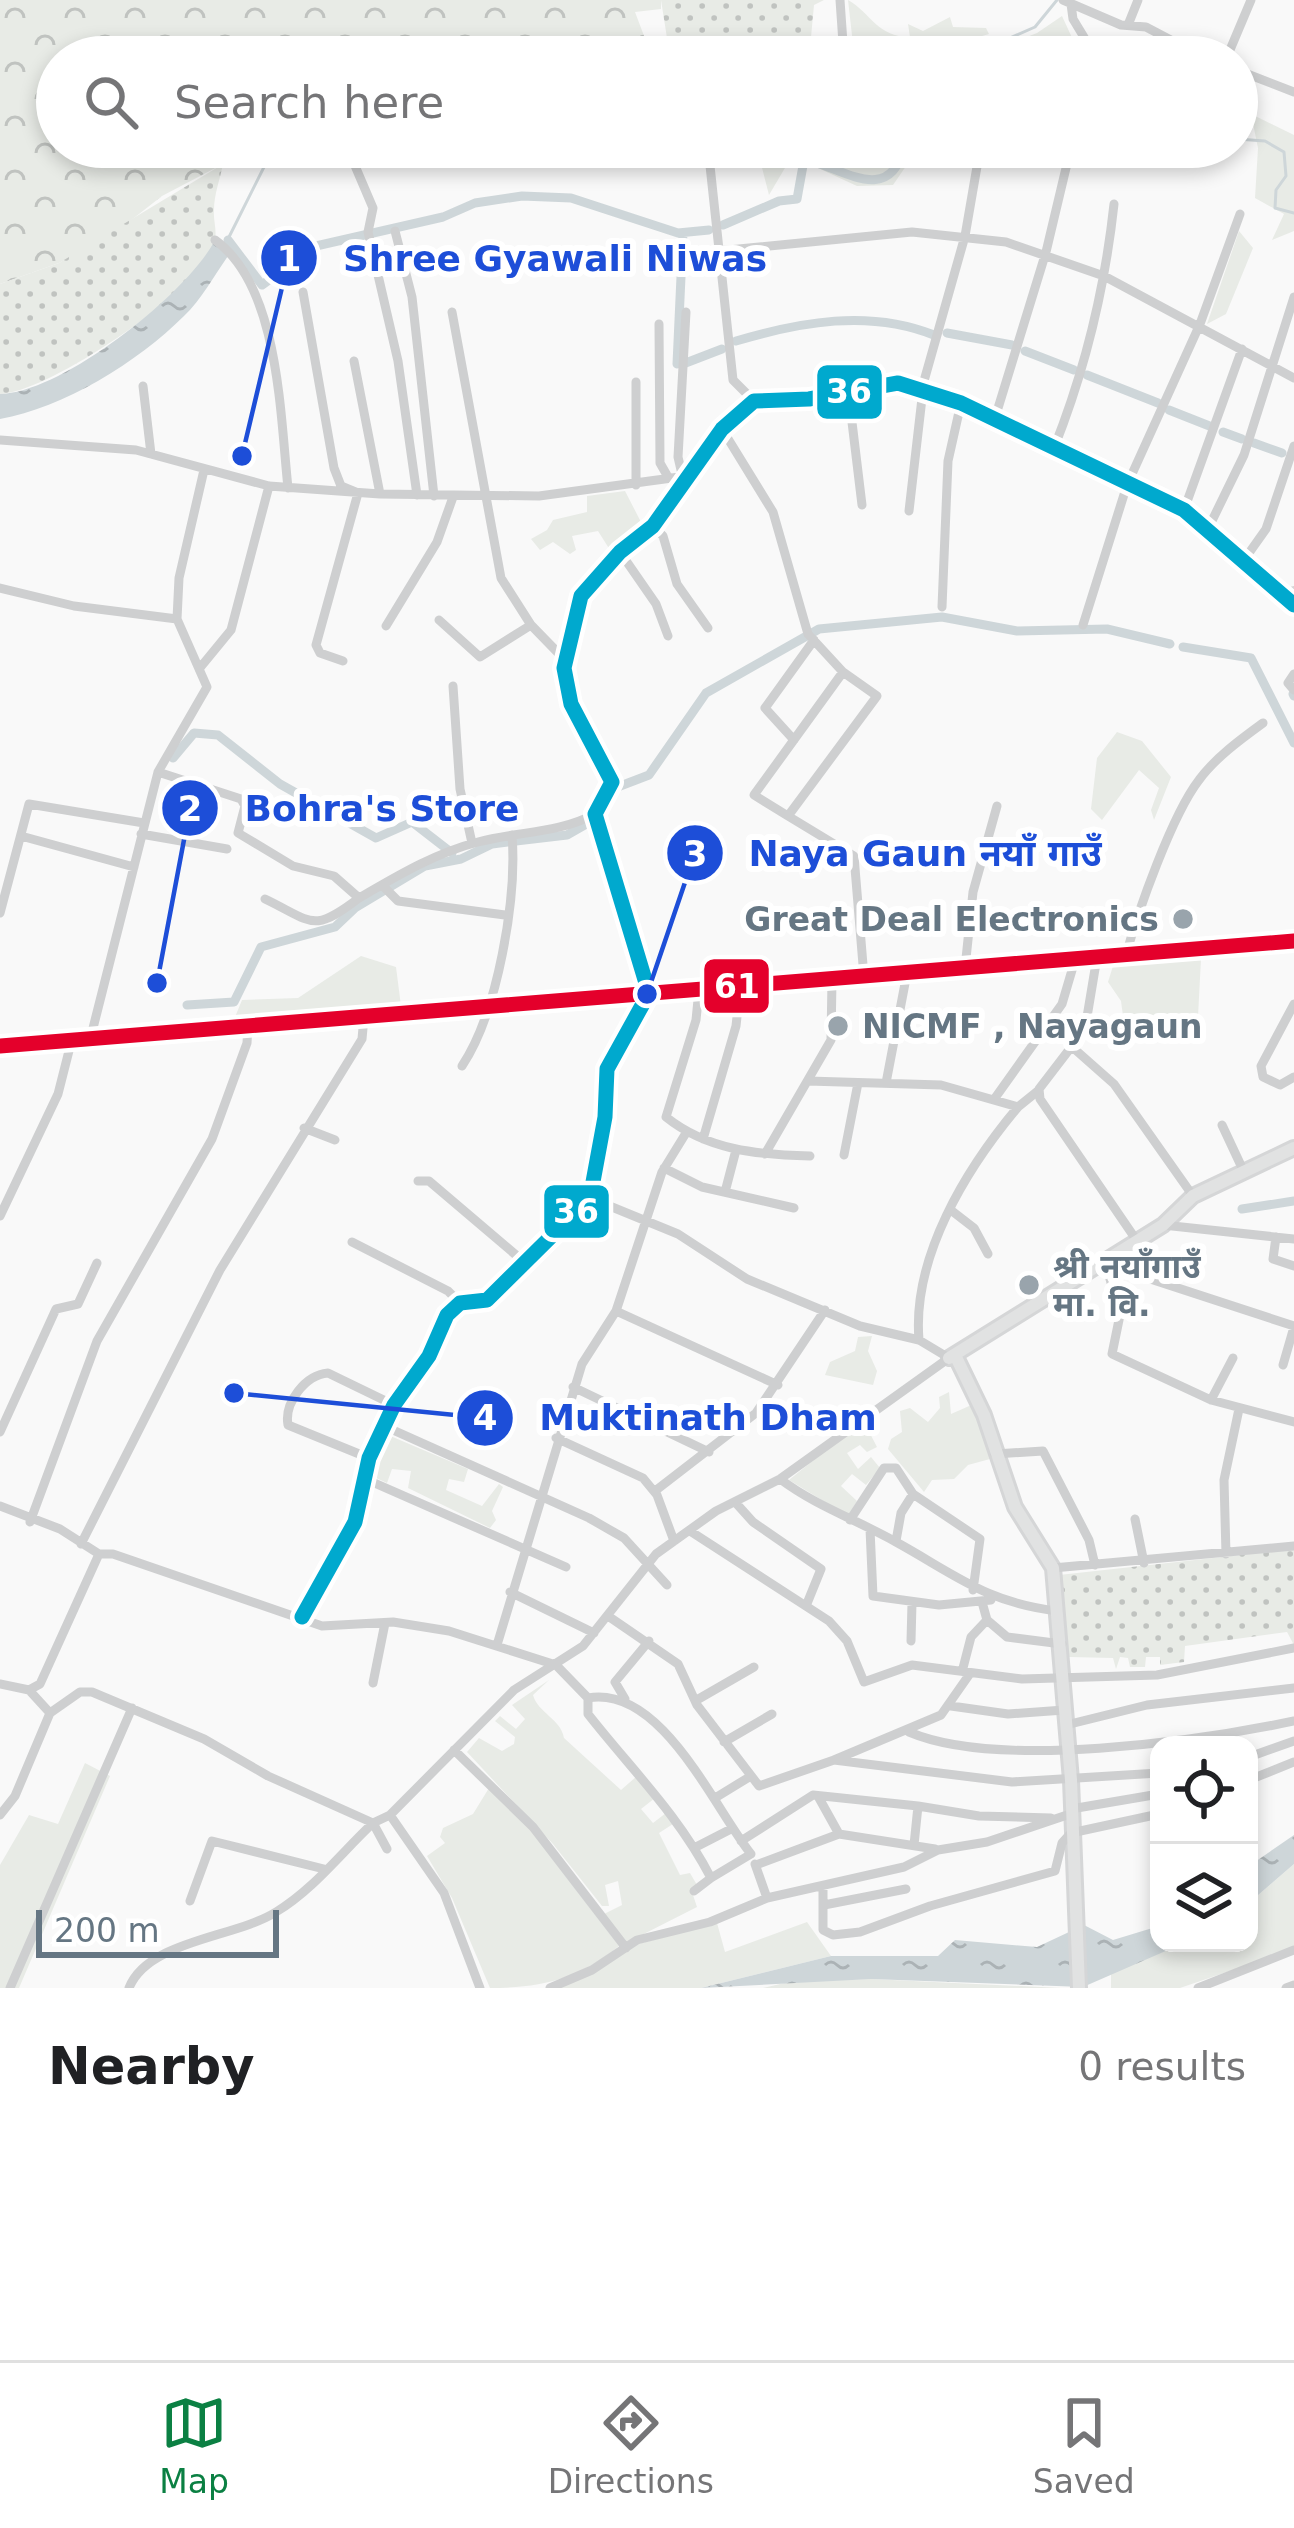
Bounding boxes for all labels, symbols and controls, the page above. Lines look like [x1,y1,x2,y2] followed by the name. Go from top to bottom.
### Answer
[36,36,1258,168] search box
[78,69,144,135] icon: search
[174,76,444,129] text: Search here
[259,222,792,294] callout: Shree Gyawali Niwas
[276,238,302,279] text: 1
[343,238,767,279] text: Shree Gyawali Niwas
[815,363,884,421] line badge: 36
[826,372,872,411] text: 36
[160,772,543,844] callout: Bohra's Store
[177,788,203,829] text: 2
[245,788,519,829] text: Bohra's Store
[665,817,1126,889] callout: Naya Gaun नयाँ गाउँ
[748,832,1103,874] text: Naya Gaun नयाँ गाउँ
[682,833,708,874] text: 3
[744,900,1159,939] place label: Great Deal Electronics
[1170,906,1196,932] marker: Great Deal Electronics
[702,957,771,1015] line badge: 61
[714,967,760,1006] text: 61
[862,1007,1203,1046] place label: NICMF , Nayagaun
[825,1013,851,1039] marker: NICMF , Nayagaun
[542,1183,611,1240] line badge: 36
[553,1192,599,1231] text: 36
[1053,1247,1201,1324] place label: श्री नयाँगाउँ मा. वि.
[1016,1272,1042,1298] marker: श्री नयाँगाउँ मा. वि.
[455,1382,901,1454] callout: Muktinath Dham
[472,1397,498,1438] text: 4
[539,1397,877,1438] text: Muktinath Dham
[1150,1736,1258,1952] map controls
[1150,1736,1258,1844] button: locate
[1150,1844,1258,1952] button: layers
[36,1904,279,1957] scale bar
[54,1911,160,1950] text: 200 m
[48,2037,255,2096] text: Nearby
[1078,2044,1246,2089] text: 0 results
[159,2390,229,2501] tab: Map
[548,2390,714,2501] tab: Directions
[1033,2390,1135,2501] tab: Saved

